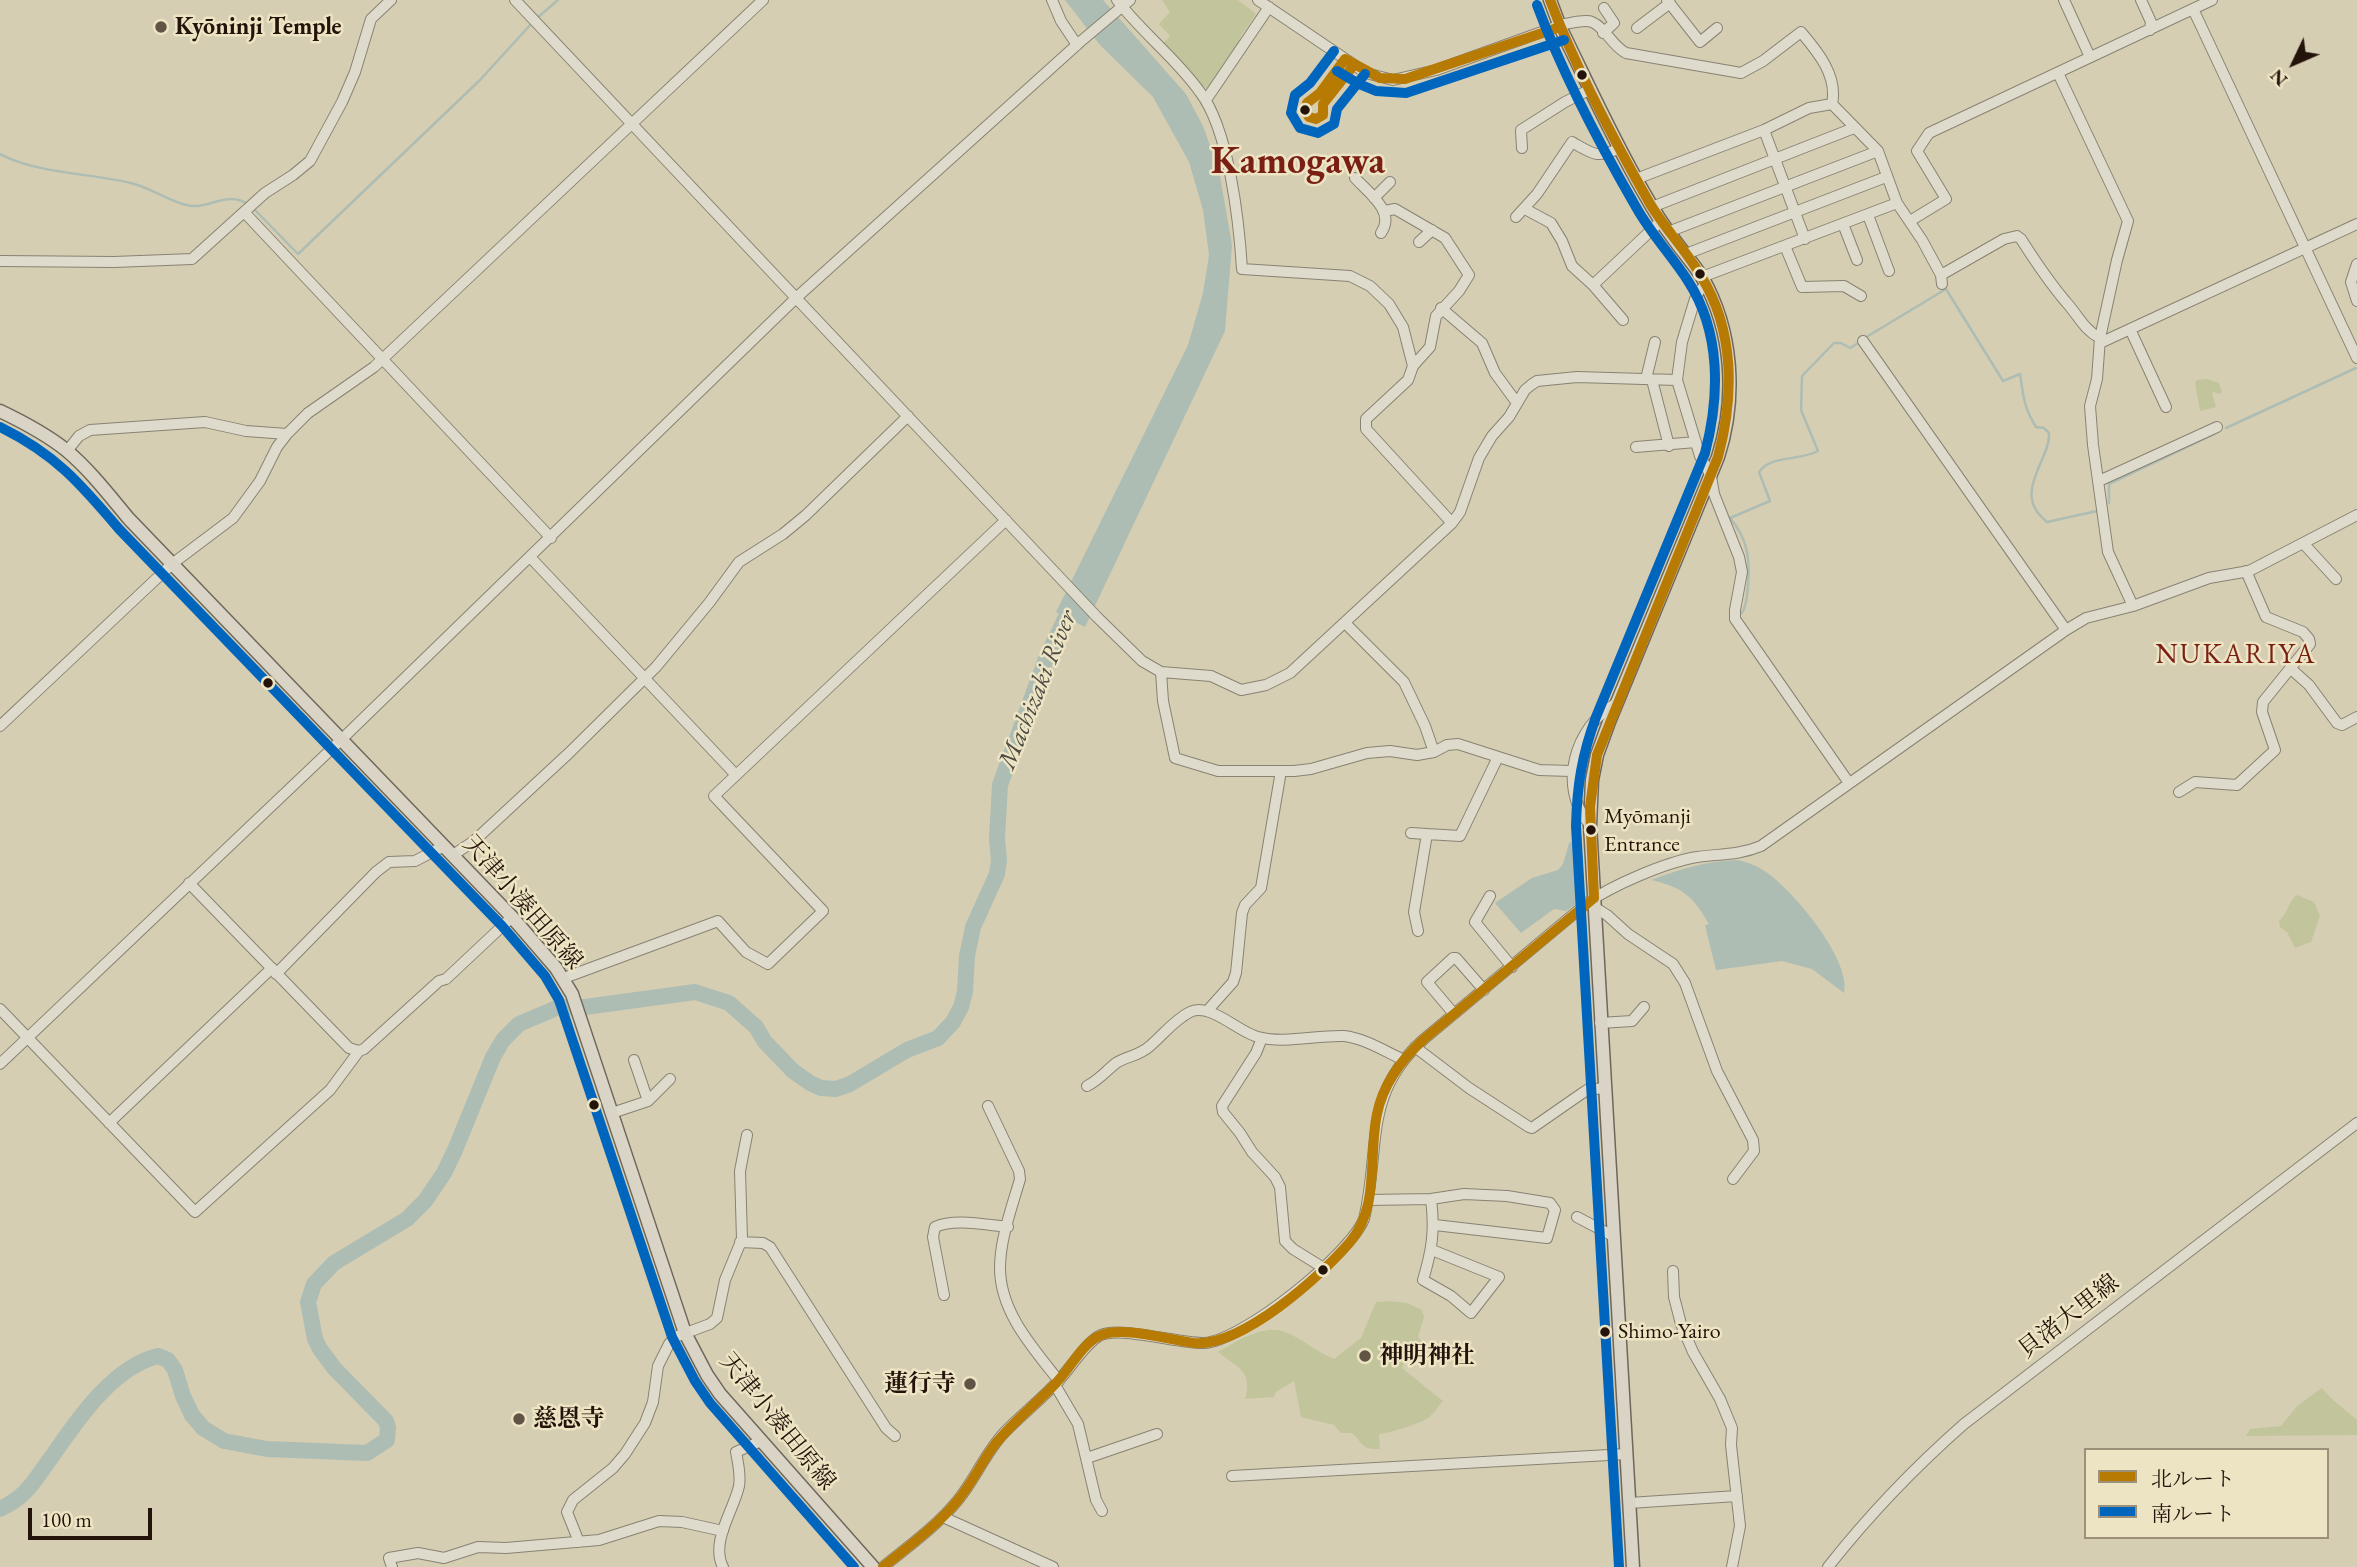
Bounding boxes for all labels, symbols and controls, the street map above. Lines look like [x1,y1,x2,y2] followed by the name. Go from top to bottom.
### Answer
[175,13,342,41] place label: Kyōninji Temple
[153,19,169,35] marker: Kyōninji Temple
[2259,28,2329,98] north arrow
[2264,64,2293,92] text: N
[1575,68,1589,82] unlabelled marker
[1298,103,1312,117] unlabelled marker
[1211,140,1385,186] district label: Kamogawa
[1693,267,1707,281] unlabelled marker
[992,606,1084,774] water label: Machizaki River
[2157,638,2315,672] district label: NUKARIYA
[261,676,275,690] unlabelled marker
[1604,804,1691,856] place label: Myōmanji Entrance
[1584,823,1598,837] marker: Myōmanji Entrance
[456,830,588,976] street label: 天津小湊田原線
[587,1098,601,1112] unlabelled marker
[1316,1263,1330,1277] unlabelled marker
[2013,1269,2125,1365] street label: 貝渚大里線
[1618,1319,1721,1345] place label: Shimo-Yairo
[1598,1325,1612,1339] marker: Shimo-Yairo
[1379,1342,1475,1370] place label: 神明神社
[713,1348,841,1496] street label: 天津小湊田原線
[1357,1348,1373,1364] marker: 神明神社
[884,1370,956,1398] place label: 蓮行寺
[962,1376,978,1392] marker: 蓮行寺
[533,1405,605,1433] place label: 慈恩寺
[511,1411,527,1427] marker: 慈恩寺
[2084,1448,2329,1539] legend
[2151,1465,2235,1492] text: 北ルート
[32,1494,156,1538] scale bar
[2151,1500,2235,1527] text: 南ルート
[41,1506,92,1533] text: 100 m

